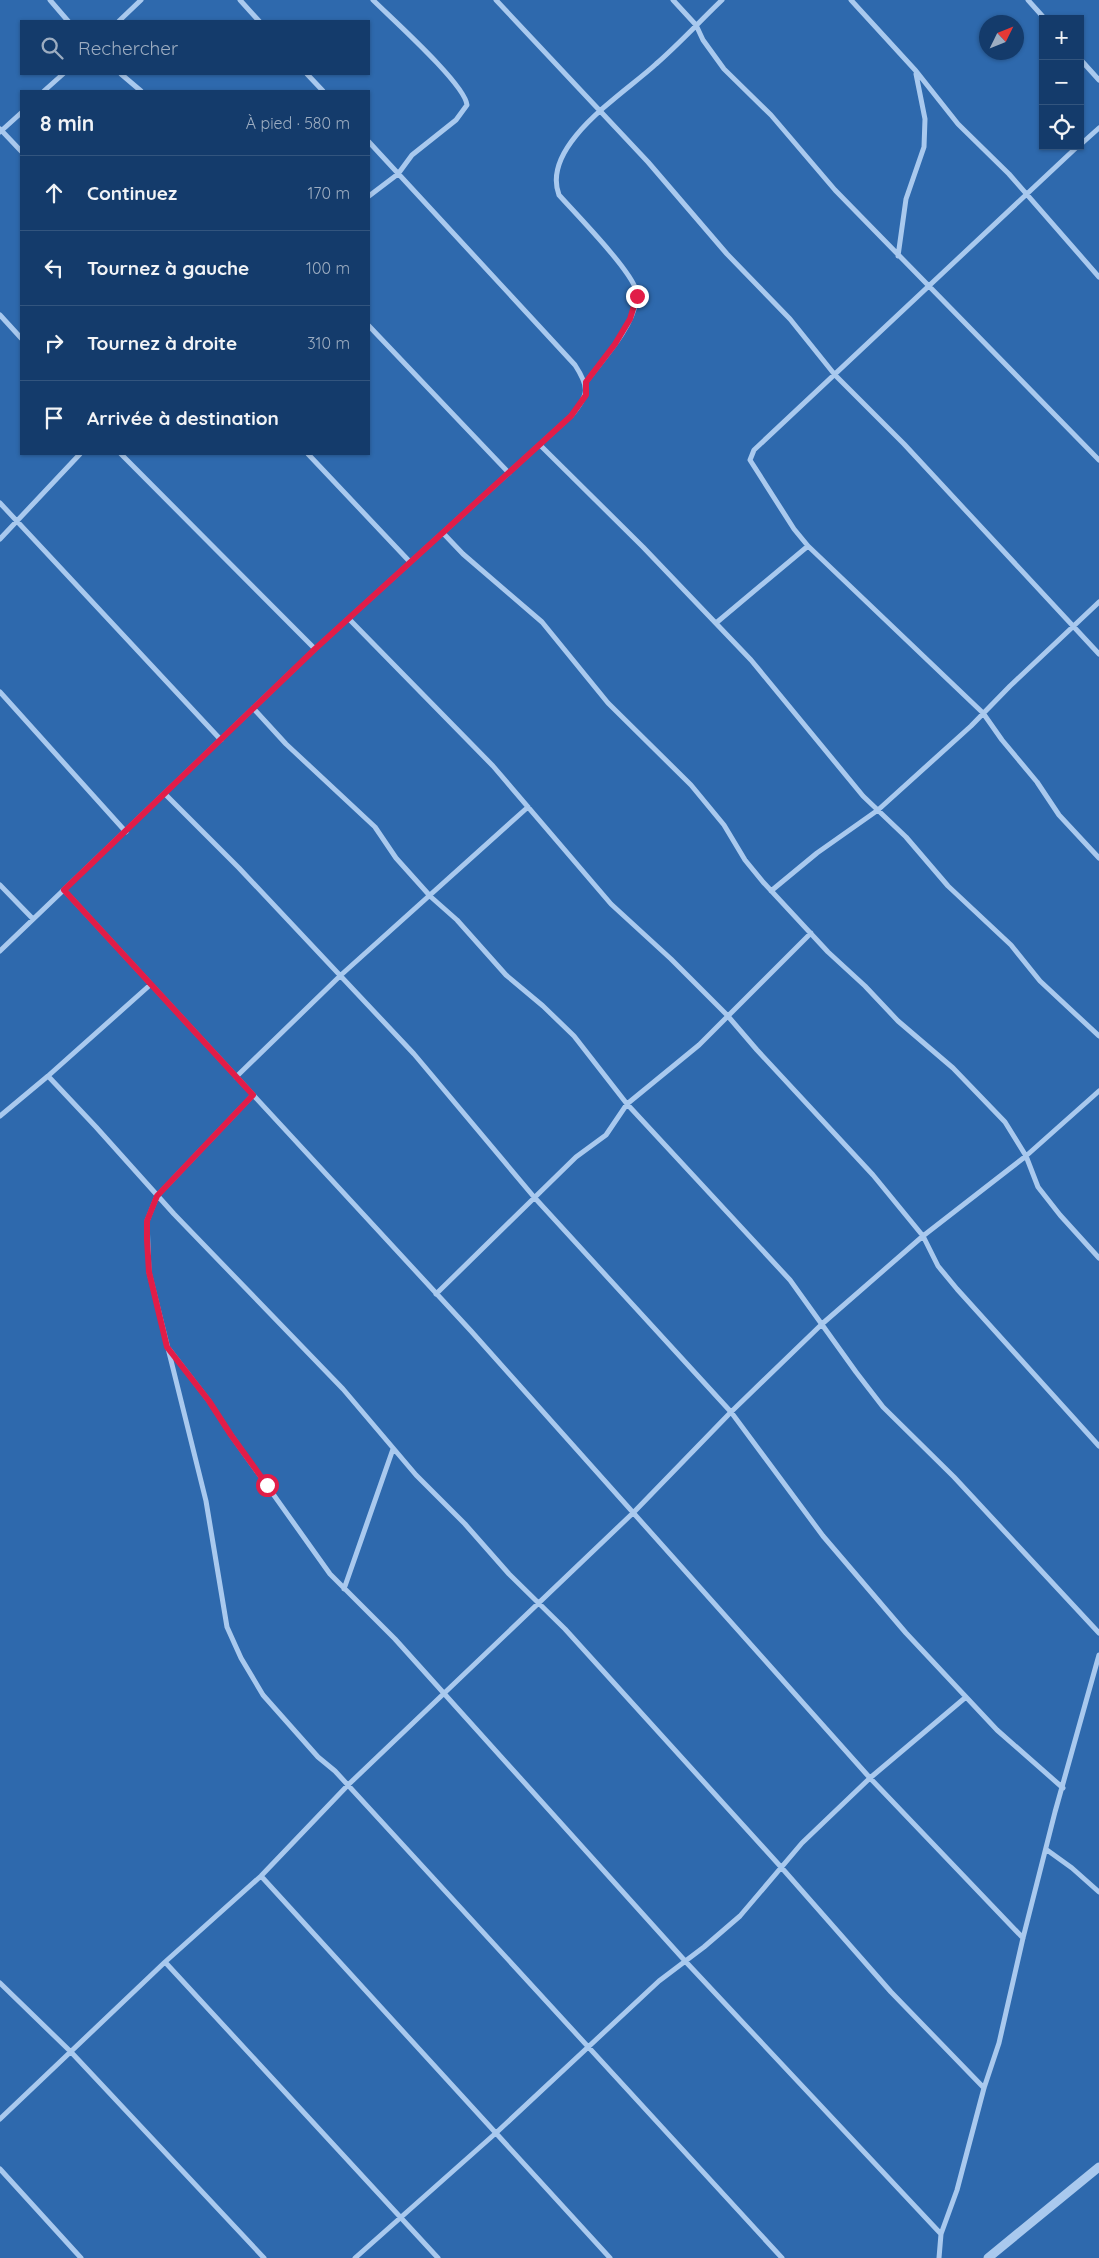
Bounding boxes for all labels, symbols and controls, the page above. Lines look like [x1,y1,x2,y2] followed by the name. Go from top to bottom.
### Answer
[979,15,1024,60] north arrow
[1039,15,1084,150] map controls
[1039,15,1084,60] button: +
[20,20,370,75] search box
[38,34,66,62] icon: search
[78,36,178,60] text: Rechercher
[1039,60,1084,105] button: −
[1039,105,1084,150] button: locate
[40,110,94,136] text: 8 min
[246,113,350,133] text: À pied · 580 m
[40,179,68,207] icon: ahead
[87,181,177,205] text: Continuez
[307,183,350,203] text: 170 m
[40,254,68,282] icon: left
[87,256,249,280] text: Tournez à gauche
[306,258,350,278] text: 100 m
[626,285,649,308] route end
[40,329,68,357] icon: right
[87,331,237,355] text: Tournez à droite
[307,333,350,353] text: 310 m
[40,404,68,432] icon: arrive
[87,406,279,430] text: Arrivée à destination
[256,1474,279,1497] route start

